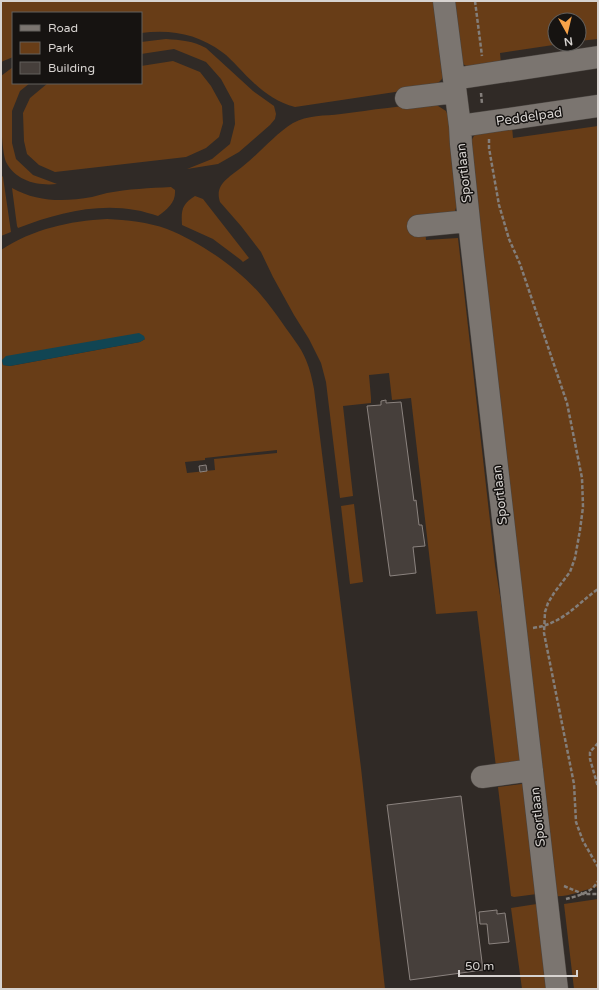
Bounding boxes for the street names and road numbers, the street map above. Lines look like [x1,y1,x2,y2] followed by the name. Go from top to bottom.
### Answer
[495,104,563,130] street label: Peddelpad
[453,142,475,204] street label: Sportlaan
[489,464,511,526] street label: Sportlaan
[527,786,549,848] street label: Sportlaan

